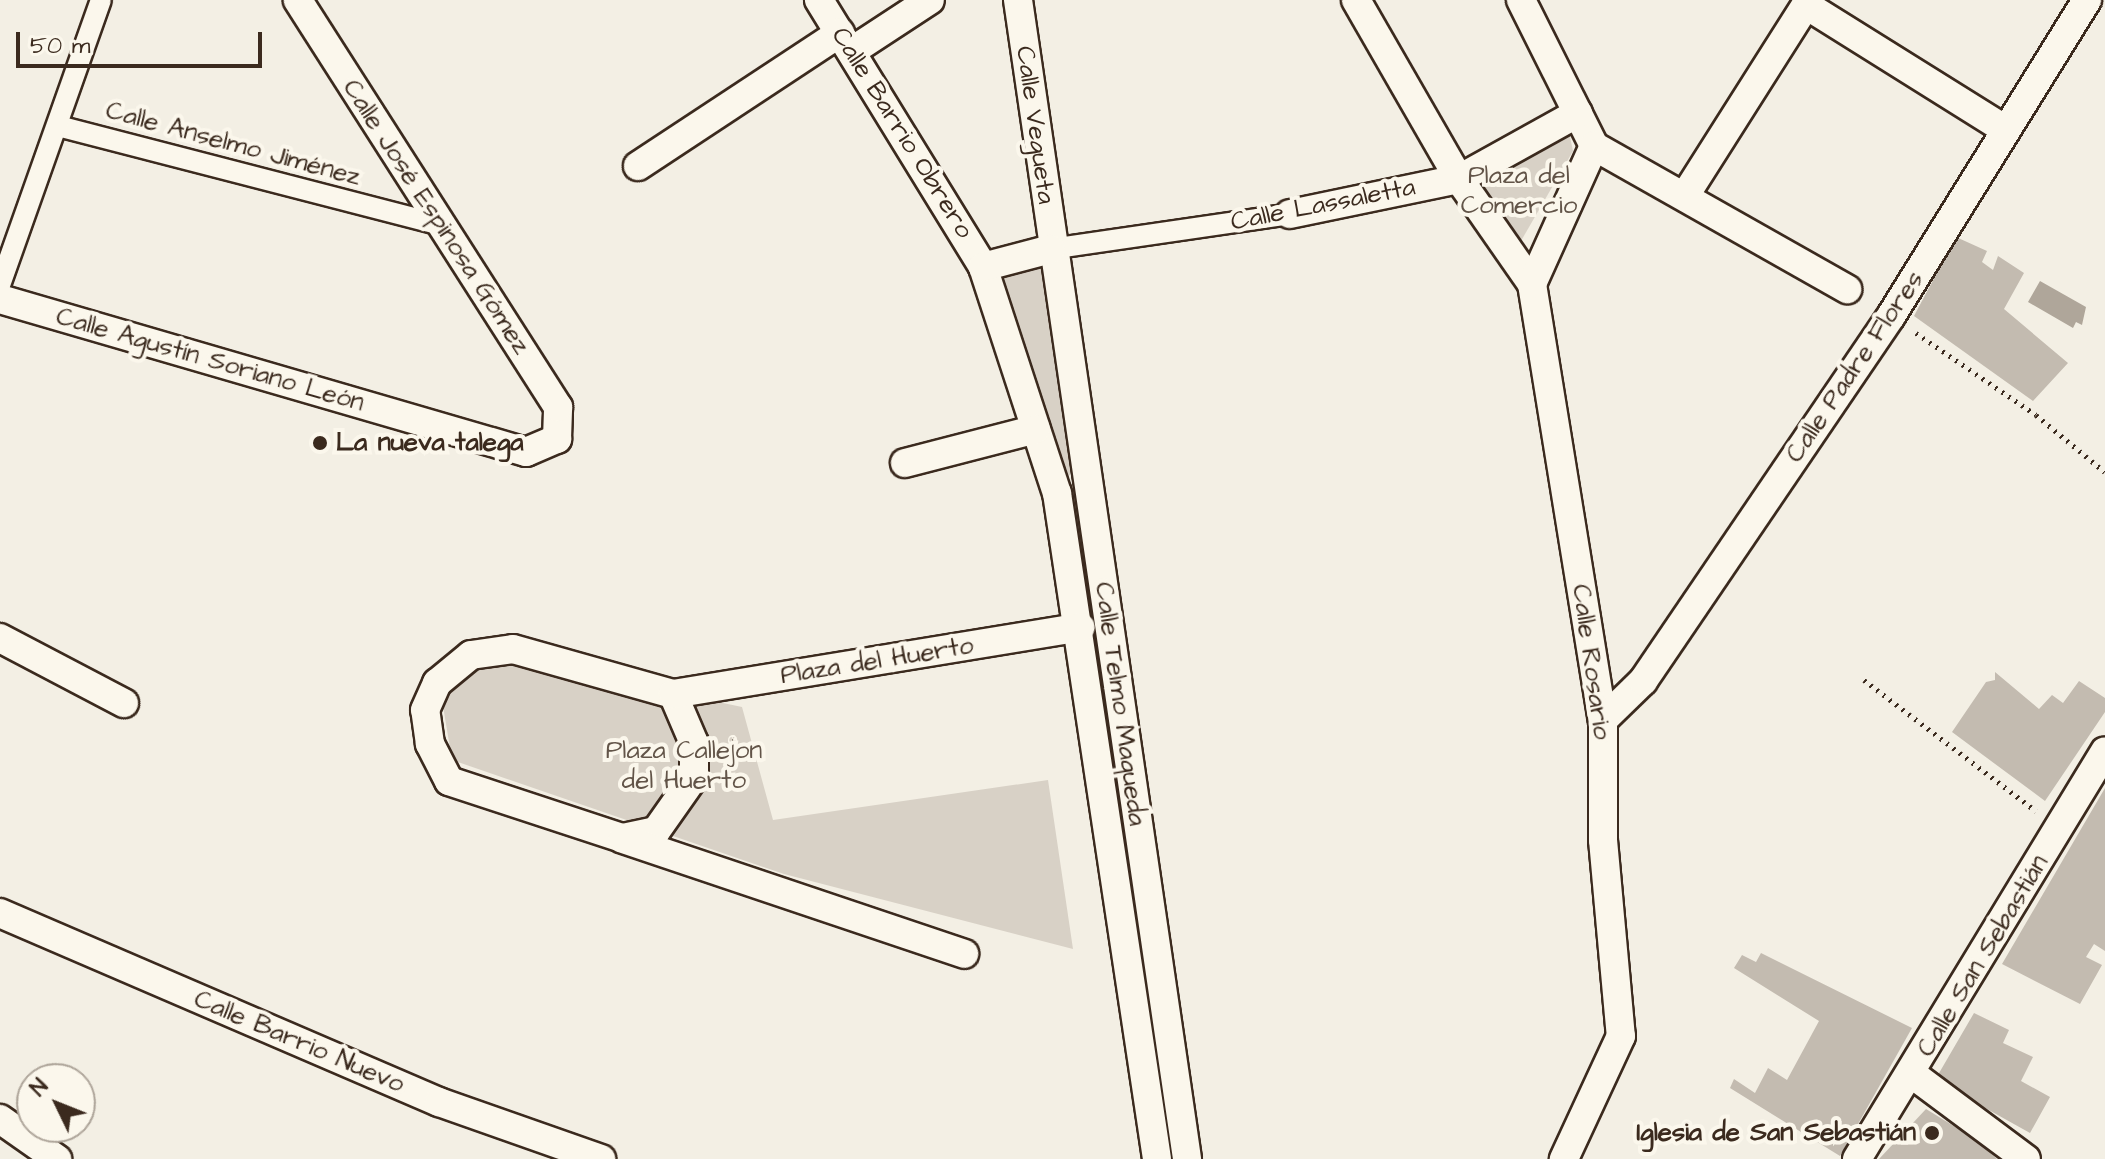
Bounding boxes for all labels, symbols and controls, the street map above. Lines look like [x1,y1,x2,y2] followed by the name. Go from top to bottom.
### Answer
[20,16,266,66] scale bar
[824,22,980,244] street label: Calle Barrio Obrero
[30,29,90,63] text: 50 m
[1008,44,1062,206] street label: Calle Vegueta
[335,74,537,360] street label: Calle José Espinosa Gómez
[102,95,364,193] street label: Calle Anselmo Jiménez
[1461,160,1577,222] park label: Plaza del Comercio
[1228,172,1418,238] street label: Calle Lassaletta
[1779,265,1931,469] street label: Calle Padre Flores
[52,301,368,419] street label: Calle Agustín Soriano León
[336,427,524,459] place label: La nueva talega
[311,434,329,452] marker: La nueva talega
[1087,580,1153,828] street label: Calle Telmo Maqueda
[1565,582,1617,742] street label: Calle Rosario
[778,630,976,692] street label: Plaza del Huerto
[606,735,762,796] park label: Plaza Callejon del Huerto
[1910,849,2056,1063] street label: Calle San Sebastián
[189,984,409,1100] street label: Calle Barrio Nuevo
[16,1063,96,1143] north arrow
[23,1072,56,1103] text: N
[1636,1117,1916,1149] place label: Iglesia de San Sebastián
[1923,1124,1941,1142] marker: Iglesia de San Sebastián

